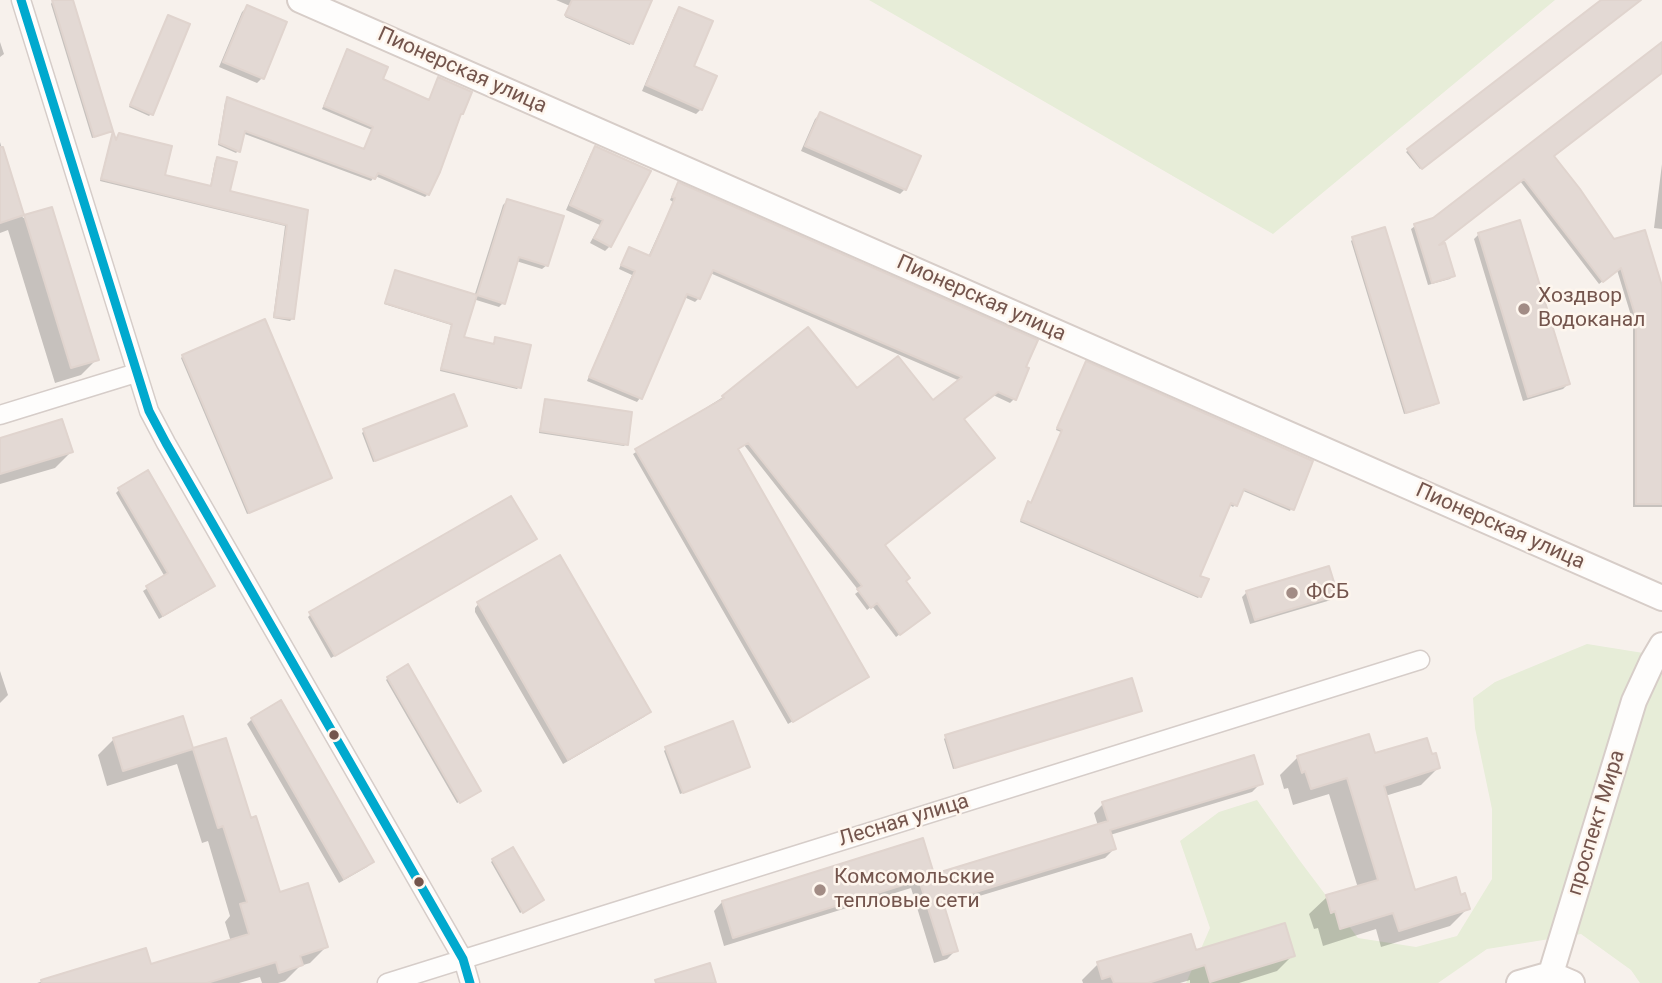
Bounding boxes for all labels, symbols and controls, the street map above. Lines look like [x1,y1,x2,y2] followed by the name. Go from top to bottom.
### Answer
[374,22,550,120] street label: Пионерская улица
[893,250,1069,348] street label: Пионерская улица
[1538,284,1645,334] place label: Хоздвор Водоканал
[1516,301,1532,317] marker: Хоздвор Водоканал
[1412,478,1588,576] street label: Пионерская улица
[1306,580,1349,606] place label: ФСБ
[1284,585,1300,601] marker: ФСБ
[327,728,341,742] unlabelled marker
[1563,747,1631,899] street label: проспект Мира
[836,789,972,853] street label: Лесная улица
[834,865,994,915] place label: Комсомольские тепловые сети
[412,875,426,889] unlabelled marker
[812,882,828,898] marker: Комсомольские тепловые сети

